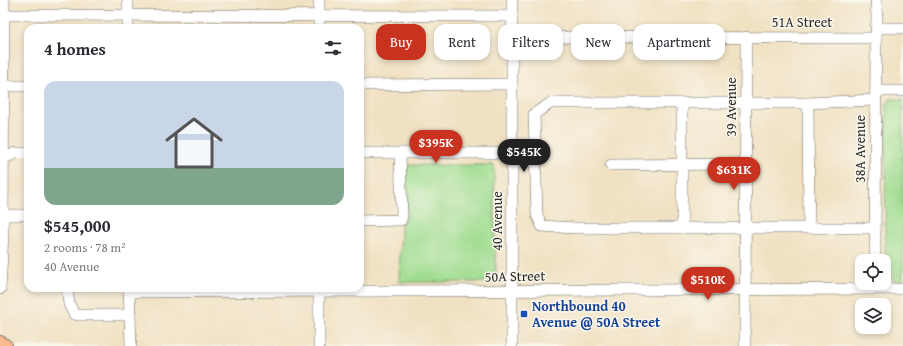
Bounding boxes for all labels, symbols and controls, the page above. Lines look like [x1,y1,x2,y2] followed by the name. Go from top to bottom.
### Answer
[772,12,832,32] street label: 51A Street
[376,24,426,60] chip: Buy
[434,24,490,60] chip: Rent
[498,24,563,60] chip: Filters
[571,24,625,60] chip: New
[633,24,725,60] chip: Apartment
[44,36,106,61] text: 4 homes
[322,37,344,59] icon: filters
[721,77,741,137] street label: 39 Avenue
[158,107,230,179] icon: home
[850,115,870,183] street label: 38A Avenue
[408,130,464,164] pin: $395K
[418,133,454,152] text: $395K
[496,139,552,173] pin: $545K
[506,142,542,161] text: $545K
[706,157,762,191] pin: $631K
[716,160,752,179] text: $631K
[487,191,507,251] street label: 40 Avenue
[44,213,110,238] text: $545,000
[44,238,126,257] text: 2 rooms · 78 m²
[855,254,891,334] map controls
[855,254,891,290] button: locate
[44,257,99,276] text: 40 Avenue
[485,265,545,287] street label: 50A Street
[680,267,736,301] pin: $510K
[690,270,726,289] text: $510K
[532,296,661,332] place label: Northbound 40 Avenue @ 50A Street
[855,298,891,334] button: layers
[519,309,529,319] marker: Northbound 40 Avenue @ 50A Street

